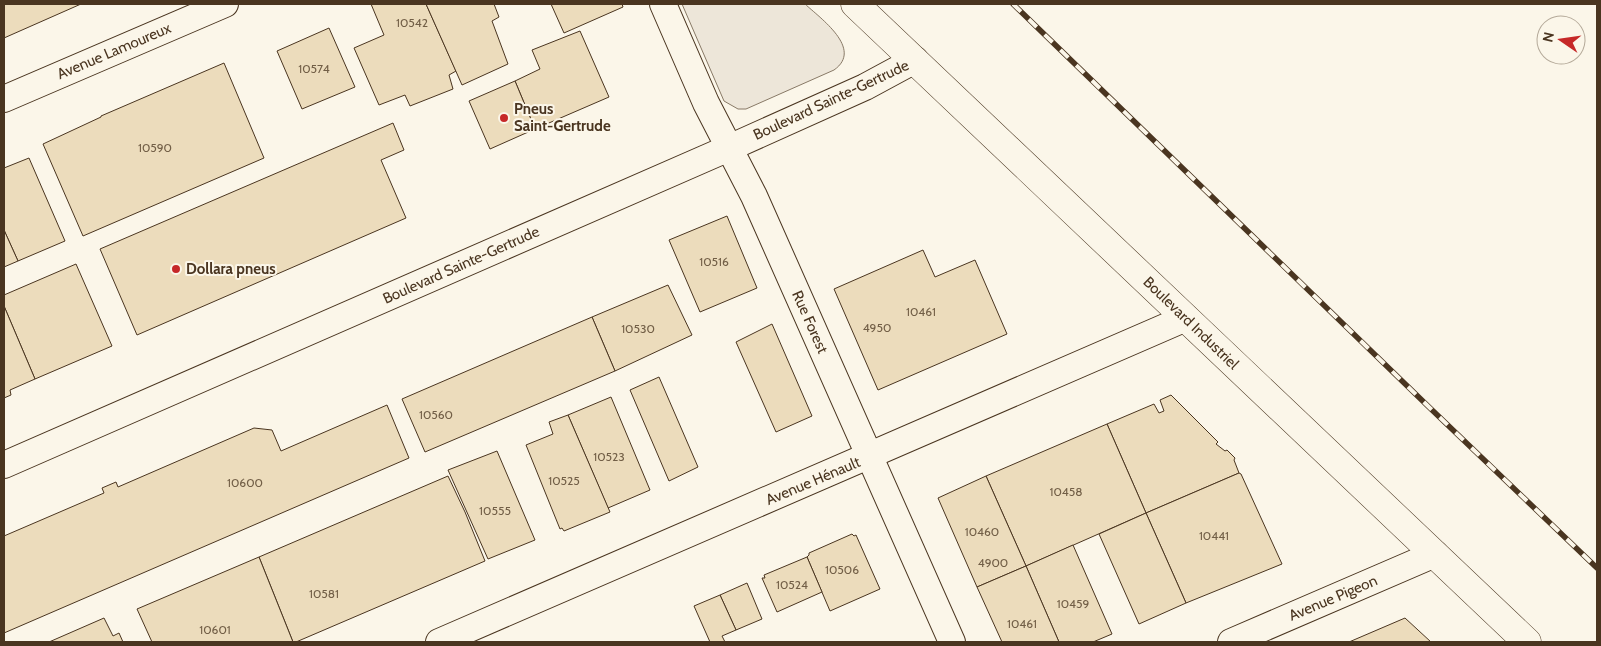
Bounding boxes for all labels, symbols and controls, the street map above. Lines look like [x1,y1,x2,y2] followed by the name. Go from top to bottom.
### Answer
[396,15,428,30] house number: 10542
[1536,15,1586,65] north arrow
[54,19,174,83] street label: Avenue Lamoureux
[1538,30,1558,44] text: N
[750,56,912,144] street label: Boulevard Sainte-Gertrude
[298,61,330,76] house number: 10574
[514,100,611,135] place label: Pneus Saint-Gertrude
[498,112,510,124] marker: Pneus Saint-Gertrude
[138,140,172,155] house number: 10590
[380,222,542,308] street label: Boulevard Sainte-Gertrude
[699,254,729,269] house number: 10516
[186,260,276,278] place label: Dollara pneus
[170,263,182,275] marker: Dollara pneus
[1140,273,1243,373] street label: Boulevard Industriel
[788,288,832,356] street label: Rue Forest
[906,304,936,319] house number: 10461
[863,320,891,335] house number: 4950
[621,321,655,336] house number: 10530
[419,407,453,422] house number: 10560
[593,449,625,464] house number: 10523
[763,453,863,509] street label: Avenue Hénault
[548,473,580,488] house number: 10525
[227,475,263,490] house number: 10600
[1050,484,1083,499] house number: 10458
[479,503,511,518] house number: 10555
[965,524,999,539] house number: 10460
[1199,528,1229,543] house number: 10441
[978,555,1008,570] house number: 4900
[825,562,859,577] house number: 10506
[1286,571,1380,625] street label: Avenue Pigeon
[776,577,808,592] house number: 10524
[309,586,339,601] house number: 10581
[1057,596,1089,611] house number: 10459
[1007,616,1037,631] house number: 10461
[199,622,231,637] house number: 10601

